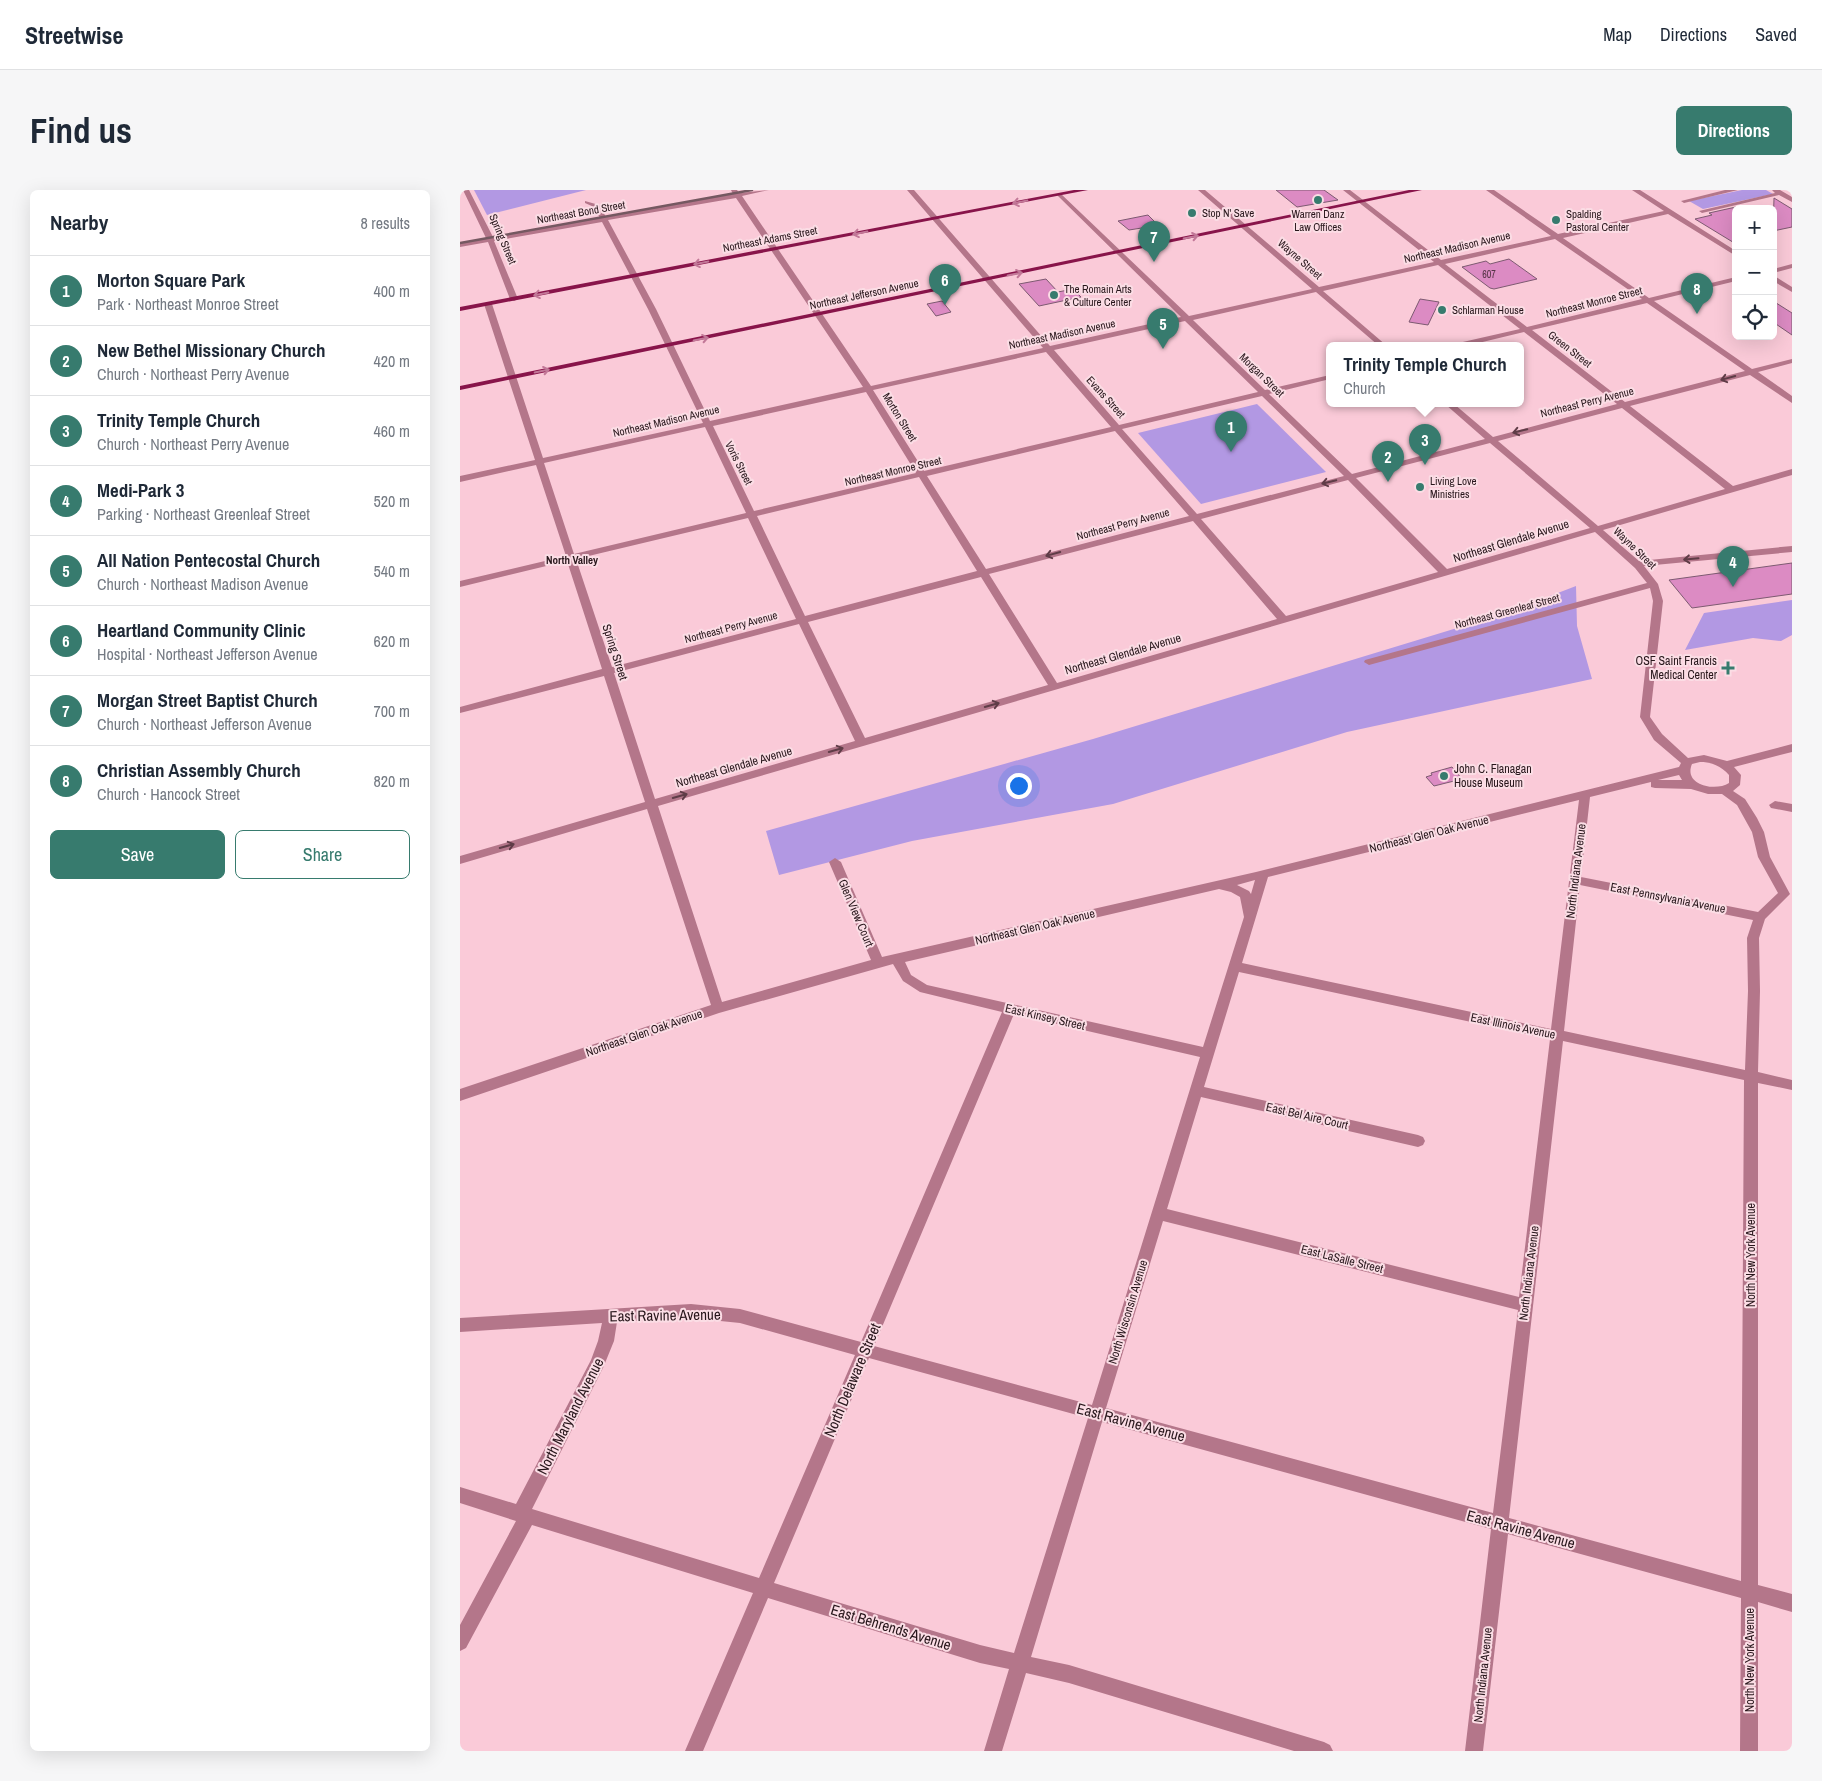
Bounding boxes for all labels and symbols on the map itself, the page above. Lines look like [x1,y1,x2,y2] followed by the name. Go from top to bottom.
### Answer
[1312,194,1324,206] marker: Warren Danz Law Offices
[536,197,627,227] street label: Northeast Bond Street
[1012,198,1028,208] one-way arrow
[1202,206,1254,220] place label: Stop N' Save
[1186,207,1198,219] marker: Stop N' Save
[1292,207,1345,234] place label: Warren Danz Law Offices
[1566,207,1629,234] place label: Spalding Pastoral Center
[486,212,520,267] street label: Spring Street
[1550,214,1562,226] marker: Spalding Pastoral Center
[1138,221,1170,262] pin: 7
[722,223,819,255] street label: Northeast Adams Street
[1402,228,1512,266] street label: Northeast Madison Avenue
[853,229,869,238] one-way arrow
[1182,232,1198,241] one-way arrow
[1275,236,1325,282] street label: Wayne Street
[693,259,709,269] one-way arrow
[929,264,961,305] pin: 6
[1482,268,1496,281] house number: 607
[1006,269,1022,278] one-way arrow
[1681,273,1713,314] pin: 8
[808,276,920,312] street label: Northeast Jefferson Avenue
[1064,282,1132,309] place label: The Romain Arts & Culture Center
[1544,283,1644,321] street label: Northeast Monroe Street
[1048,289,1060,301] marker: The Romain Arts & Culture Center
[533,290,549,299] one-way arrow
[1452,303,1524,317] place label: Schlarman House
[1436,304,1448,316] marker: Schlarman House
[1147,308,1179,349] pin: 5
[1007,316,1117,352] street label: Northeast Madison Avenue
[1545,328,1595,371] street label: Green Street
[693,333,709,343] one-way arrow
[1237,350,1288,400] street label: Morgan Street
[534,366,550,376] one-way arrow
[1084,373,1129,421] street label: Evans Street
[1720,373,1736,383] one-way arrow
[1539,384,1635,420] street label: Northeast Perry Avenue
[880,390,921,444] street label: Morton Street
[611,402,721,440] street label: Northeast Madison Avenue
[1215,411,1247,452] pin: 1
[1409,424,1441,465] pin: 3
[1512,427,1528,437] one-way arrow
[722,439,756,488] street label: Voris Street
[1372,441,1404,482] pin: 2
[843,453,943,489] street label: Northeast Monroe Street
[1430,474,1477,501] place label: Living Love Ministries
[1321,478,1337,487] one-way arrow
[1414,481,1426,493] marker: Living Love Ministries
[1075,505,1171,543] street label: Northeast Perry Avenue
[1451,516,1571,566] street label: Northeast Glendale Avenue
[1611,524,1660,572] street label: Wayne Street
[1717,546,1749,587] pin: 4
[1046,550,1062,560] one-way arrow
[546,553,598,567] district label: North Valley
[1683,554,1699,563] one-way arrow
[1453,590,1561,632] street label: Northeast Greenleaf Street
[683,608,779,646] street label: Northeast Perry Avenue
[598,622,632,682] street label: Spring Street
[1063,630,1183,678] street label: Northeast Glendale Avenue
[1636,653,1718,683] place label: OSF Saint Francis Medical Center
[1721,661,1735,675] marker: OSF Saint Francis Medical Center
[983,699,999,709] one-way arrow
[674,743,794,791] street label: Northeast Glendale Avenue
[827,745,843,754] one-way arrow
[1454,761,1532,791] place label: John C. Flanagan House Museum
[1438,770,1450,782] marker: John C. Flanagan House Museum
[1006,773,1032,799] your location
[671,790,687,800] one-way arrow
[1368,811,1490,857] street label: Northeast Glen Oak Avenue
[1562,823,1590,919] street label: North Indiana Avenue
[498,841,514,850] one-way arrow
[835,877,878,950] street label: Glen View Court
[1609,879,1727,917] street label: East Pennsylvania Avenue
[974,905,1096,949] street label: Northeast Glen Oak Avenue
[1003,1000,1087,1034] street label: East Kinsey Street
[584,1006,704,1060] street label: Northeast Glen Oak Avenue
[1469,1009,1557,1043] street label: East Illinois Avenue
[1264,1099,1350,1133] street label: East Bel Aire Court
[1743,1203,1759,1307] street label: North New York Avenue
[1515,1225,1543,1321] street label: North Indiana Avenue
[1299,1241,1385,1277] street label: East LaSalle Street
[1105,1258,1151,1366] street label: North Wisconsin Avenue
[609,1304,721,1326] street label: East Ravine Avenue
[819,1319,886,1440] street label: North Delaware Street
[532,1354,609,1478] street label: North Maryland Avenue
[1075,1397,1188,1447] street label: East Ravine Avenue
[1465,1504,1578,1554] street label: East Ravine Avenue
[828,1599,954,1655] street label: East Behrends Avenue
[1742,1608,1758,1712] street label: North New York Avenue
[1470,1627,1496,1723] street label: North Indiana Avenue

